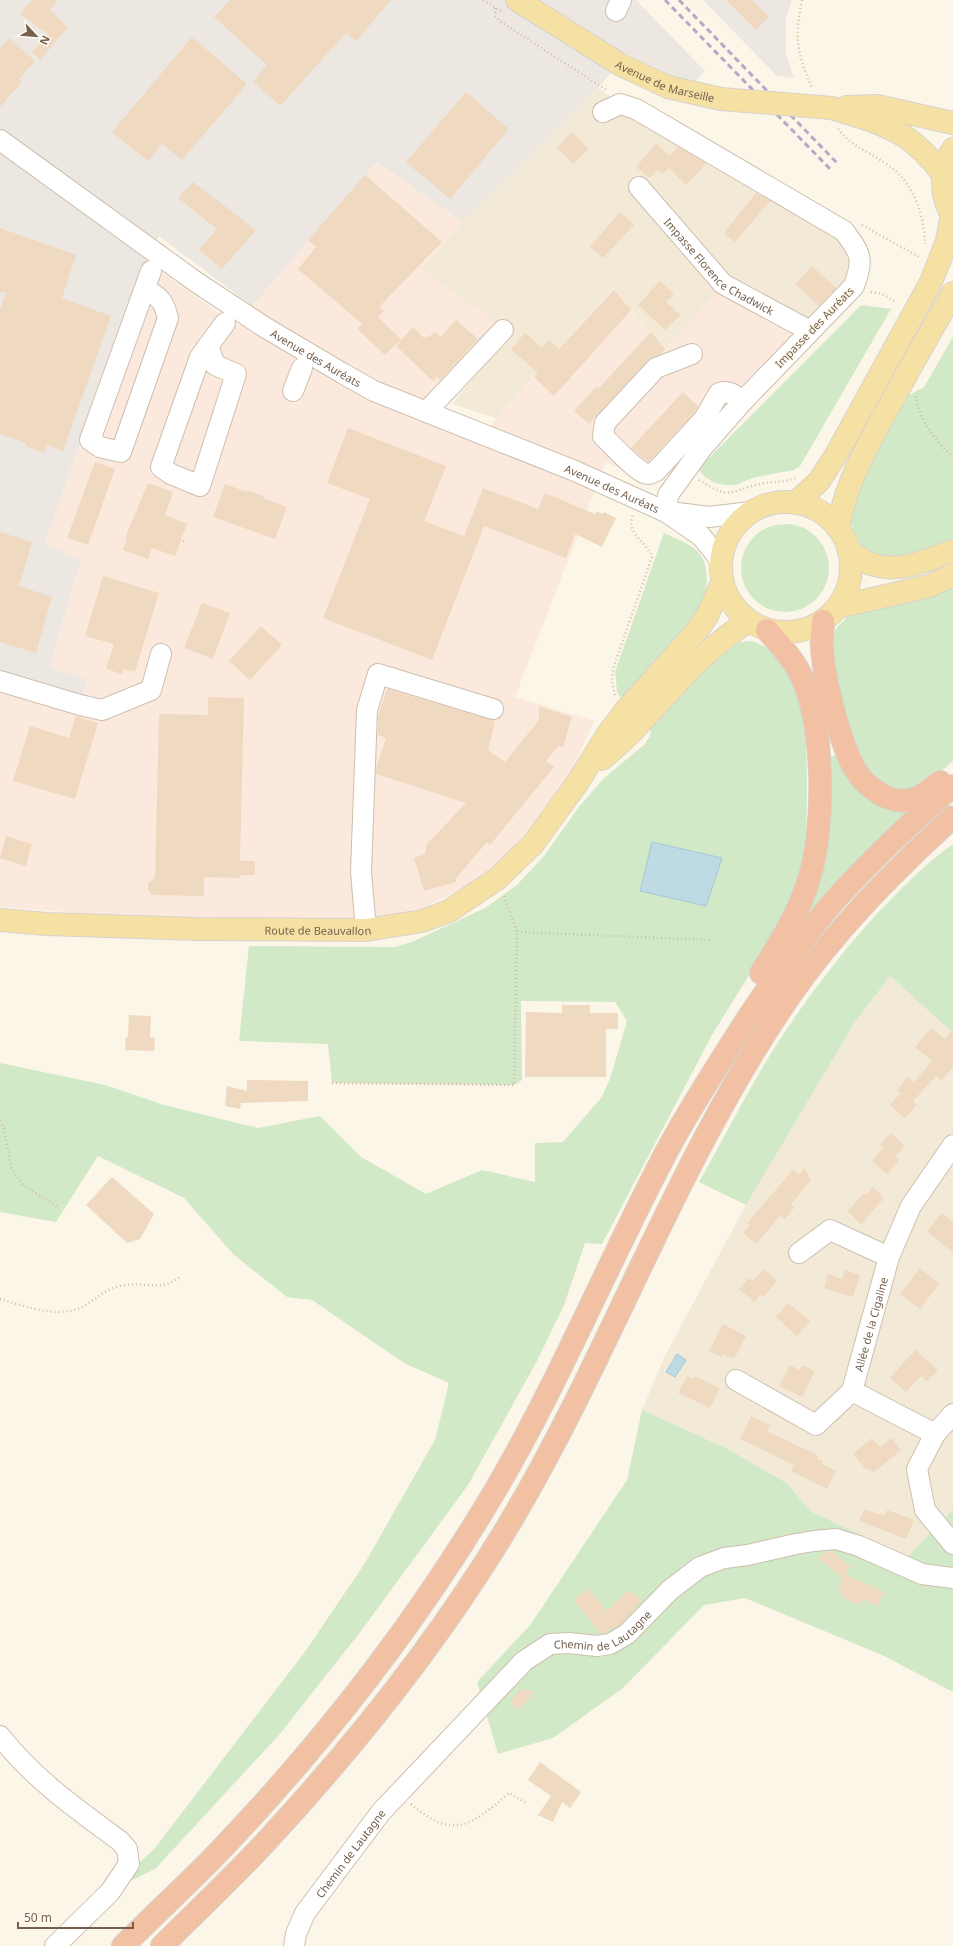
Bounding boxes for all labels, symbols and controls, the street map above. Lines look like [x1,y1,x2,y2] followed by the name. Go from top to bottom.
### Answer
[16,16,56,56] north arrow
[37,33,54,48] text: N
[613,56,716,105] street label: Avenue de Marseille
[661,214,777,318] street label: Impasse Florence Chadwick
[771,283,857,371] street label: Impasse des Auréats
[268,325,364,390] street label: Avenue des Auréats
[563,460,662,516] street label: Avenue des Auréats
[264,922,372,938] street label: Route de Beauvallon
[850,1275,891,1373] street label: Allée de la Cigaline
[553,1606,654,1653] street label: Chemin de Lautagne
[312,1806,388,1900] street label: Chemin de Lautagne
[18,1904,133,1930] scale bar
[24,1909,52,1926] text: 50 m

